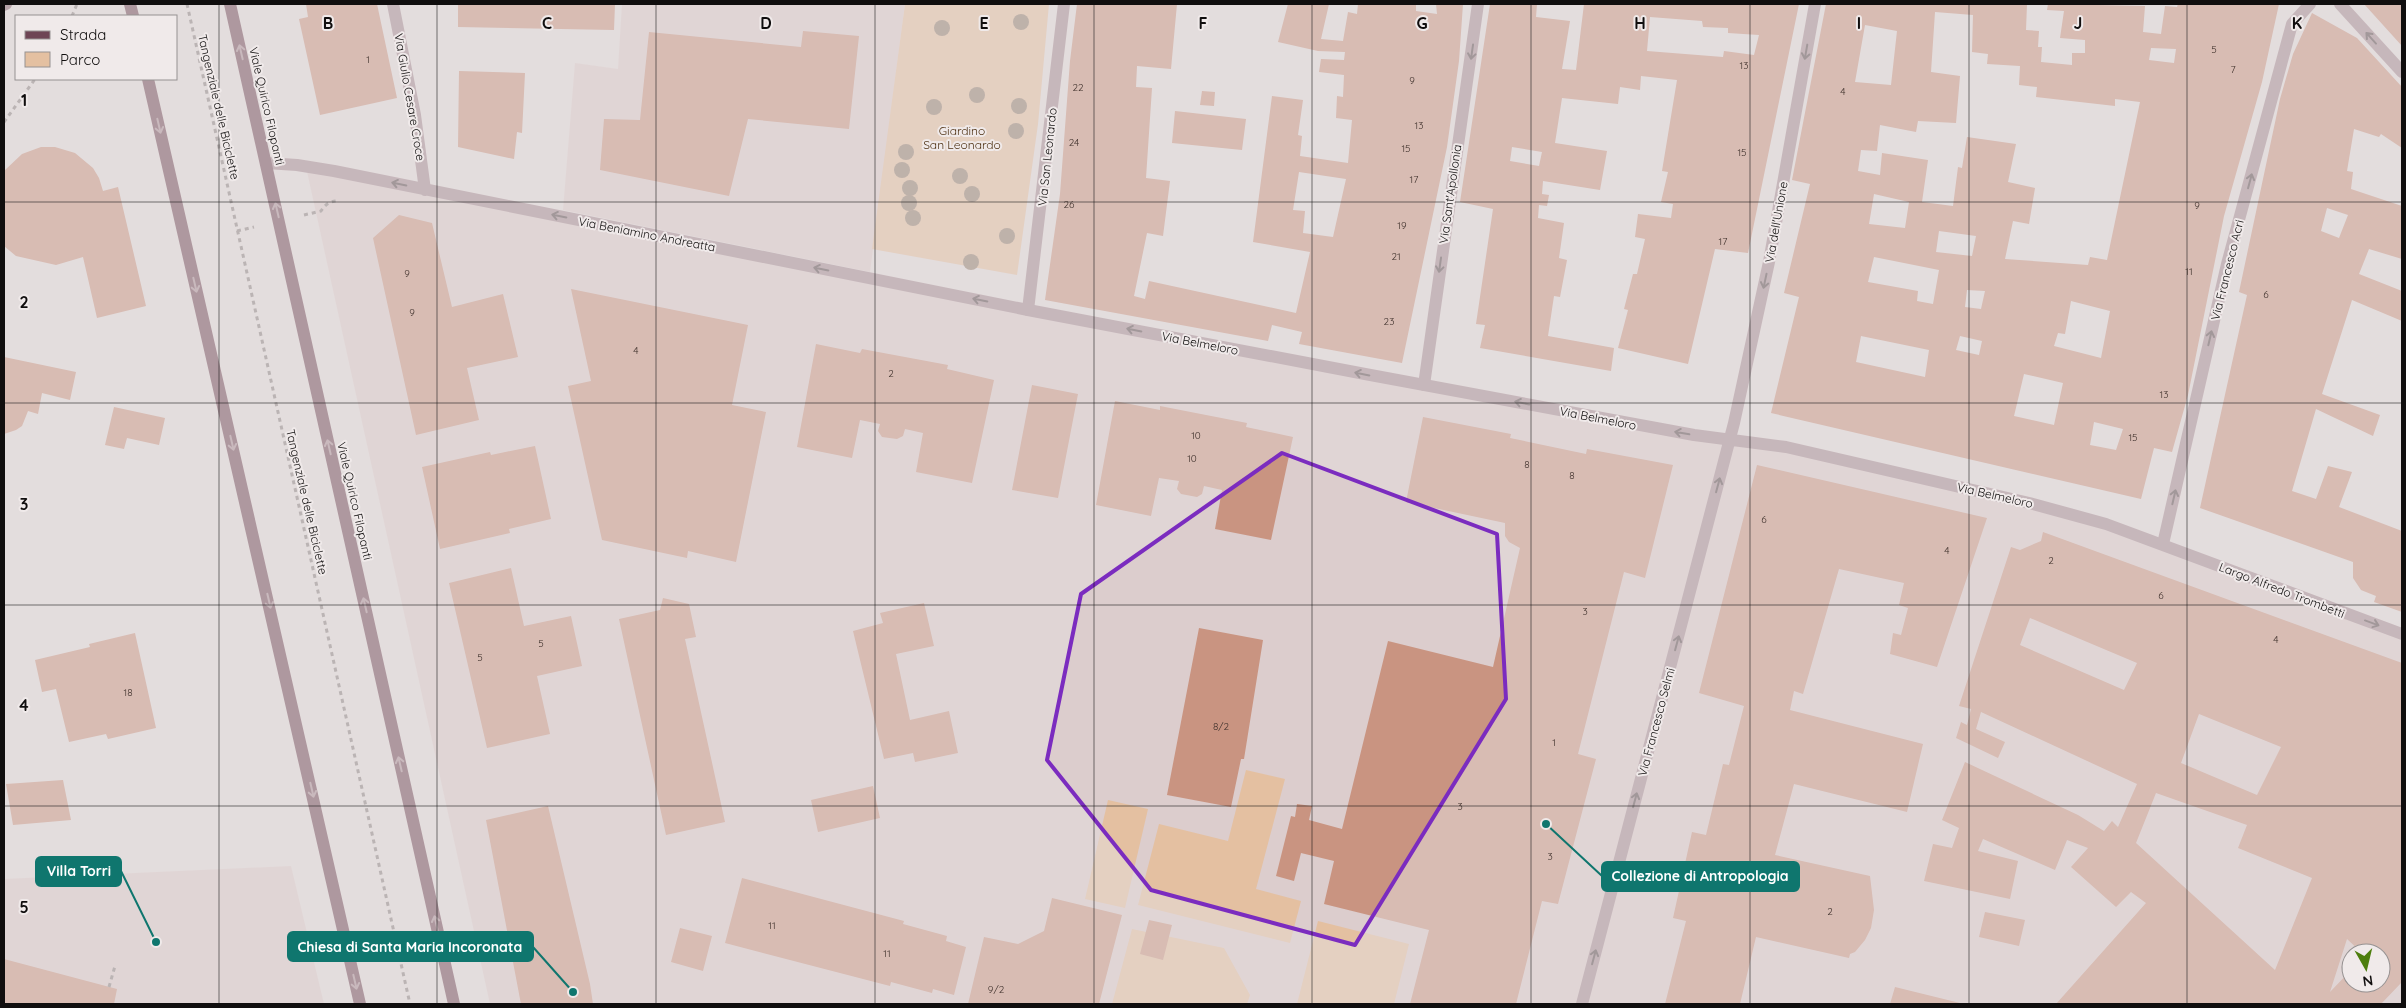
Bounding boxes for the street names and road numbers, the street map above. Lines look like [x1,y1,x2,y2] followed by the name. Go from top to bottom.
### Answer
[391,32,429,162] street label: Via Giulio Cesare Croce
[195,33,243,181] street label: Tangenziale delle Biciclette
[246,46,288,166] street label: Viale Quirico Filopanti
[1034,107,1060,207] street label: Via San Leonardo
[1436,143,1464,245] street label: Via Sant'Apollonia
[1761,180,1791,264] street label: Via dell'Unione
[577,213,717,255] street label: Via Beniamino Andreatta
[2207,218,2247,322] street label: Via Francesco Acri
[1160,328,1240,358] street label: Via Belmeloro
[1558,403,1638,433] street label: Via Belmeloro
[283,428,331,576] street label: Tangenziale delle Biciclette
[334,441,376,561] street label: Viale Quirico Filopanti
[1955,479,2035,511] street label: Via Belmeloro
[2217,559,2347,621] street label: Largo Alfredo Trombetti
[1634,666,1678,778] street label: Via Francesco Selmi

